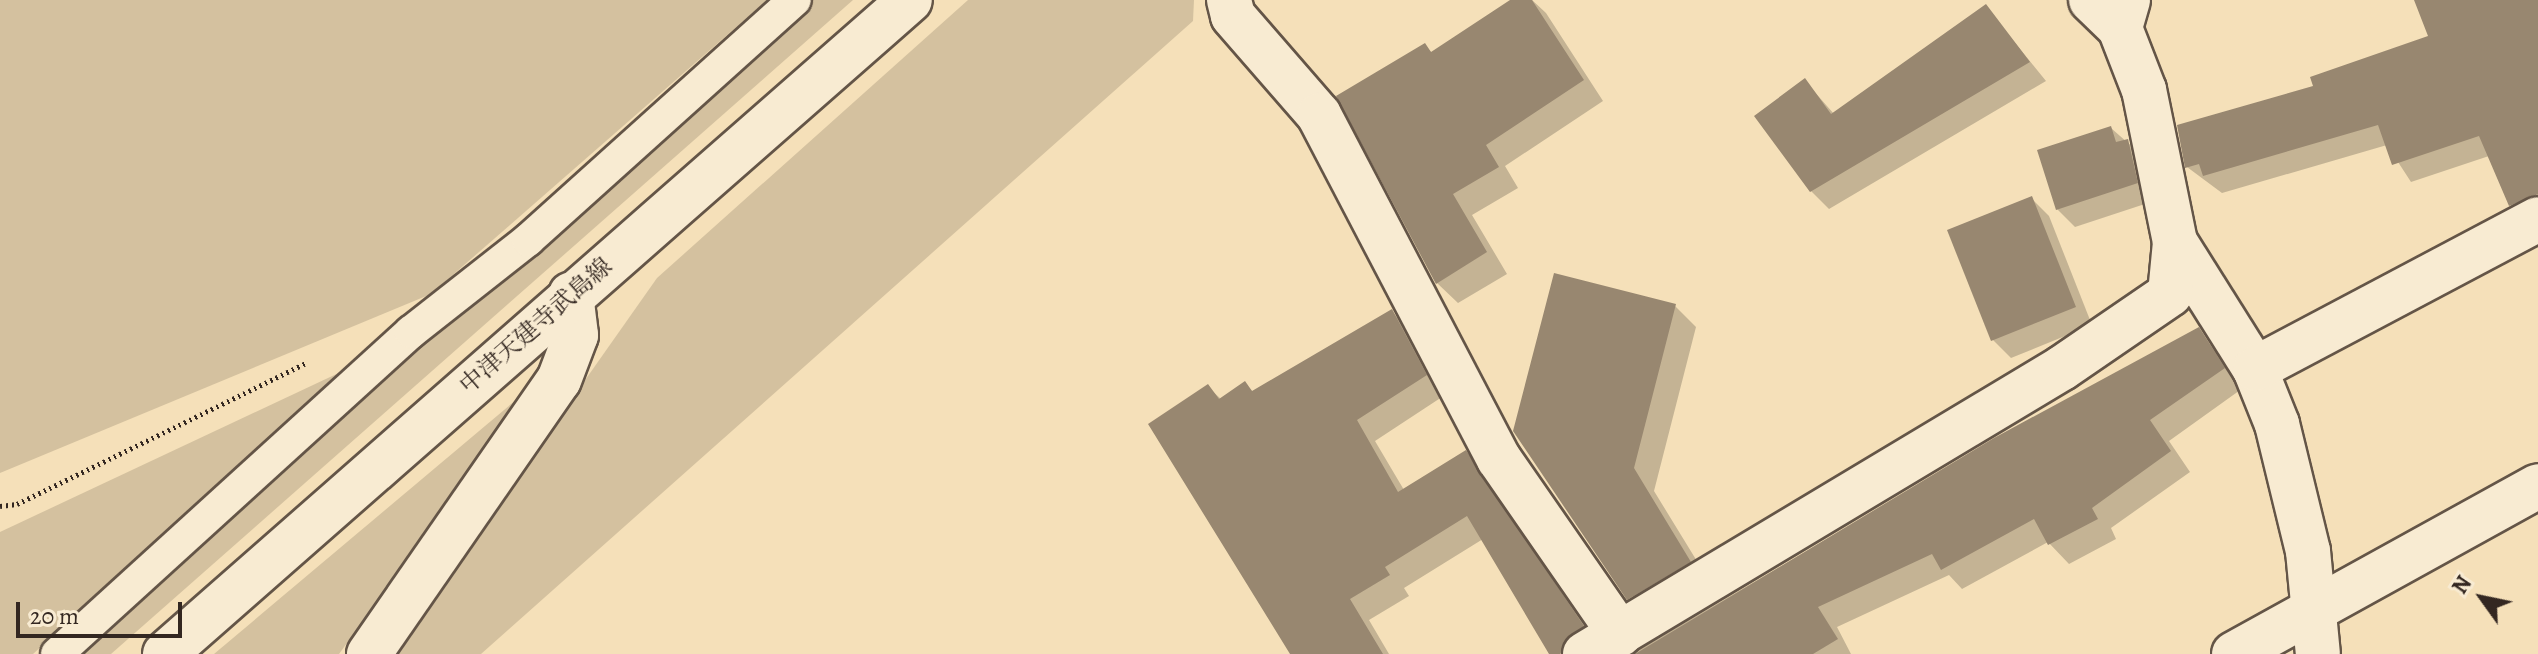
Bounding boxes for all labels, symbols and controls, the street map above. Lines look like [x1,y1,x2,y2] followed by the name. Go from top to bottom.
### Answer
[454,252,618,400] street label: 中津天建寺武島線
[2442,558,2522,638] north arrow
[2445,570,2479,600] text: N
[20,586,186,636] scale bar
[30,600,79,632] text: 20 m

